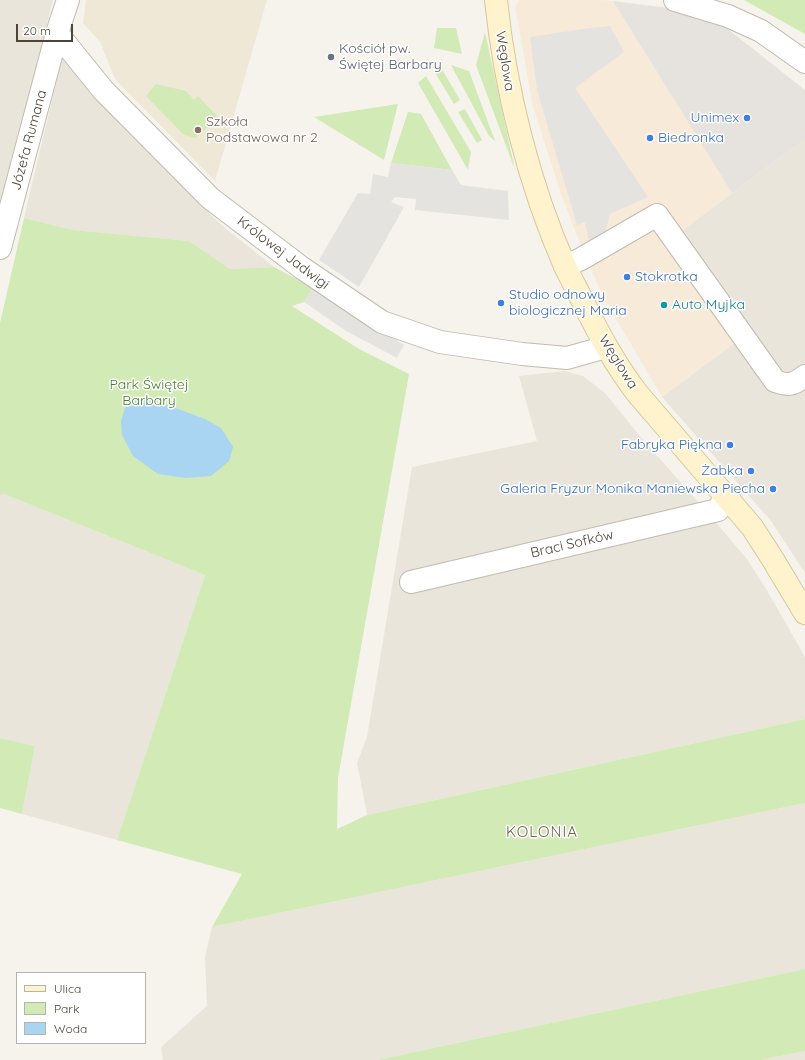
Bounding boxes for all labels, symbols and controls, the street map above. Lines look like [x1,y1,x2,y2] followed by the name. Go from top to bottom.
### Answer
[18,16,75,42] scale bar
[23,23,51,38] text: 20 m
[492,30,518,92] street label: Węglowa
[339,41,442,74] place label: Kościół pw. Świętej Barbary
[326,52,336,62] marker: Kościół pw. Świętej Barbary
[8,88,50,192] street label: Józefa Rumana
[691,110,739,126] place label: Unimex
[742,113,752,123] marker: Unimex
[206,114,318,146] place label: Szkoła Podstawowa nr 2
[193,125,203,135] marker: Szkoła Podstawowa nr 2
[658,130,724,146] place label: Biedronka
[645,133,655,143] marker: Biedronka
[234,213,332,293] street label: Królowej Jadwigi
[635,269,698,285] place label: Stokrotka
[622,272,632,282] marker: Stokrotka
[509,287,627,320] place label: Studio odnowy biologicznej Maria
[672,297,745,313] place label: Auto Myjka
[496,298,506,308] marker: Studio odnowy biologicznej Maria
[659,300,669,310] marker: Auto Myjka
[595,332,641,392] street label: Węglowa
[109,377,189,410] park label: Park Świętej Barbary
[621,437,722,453] place label: Fabryka Piękna
[725,440,735,450] marker: Fabryka Piękna
[701,463,743,479] place label: Żabka
[746,466,756,476] marker: Żabka
[500,481,765,497] place label: Galeria Fryzur Monika Maniewska Piecha
[768,484,778,494] marker: Galeria Fryzur Monika Maniewska Piecha
[529,526,615,562] street label: Braci Sofków
[506,823,578,841] district label: KOLONIA
[16,972,146,1044] legend
[54,981,81,996] text: Ulica
[54,1001,79,1016] text: Park
[54,1021,87,1036] text: Woda

